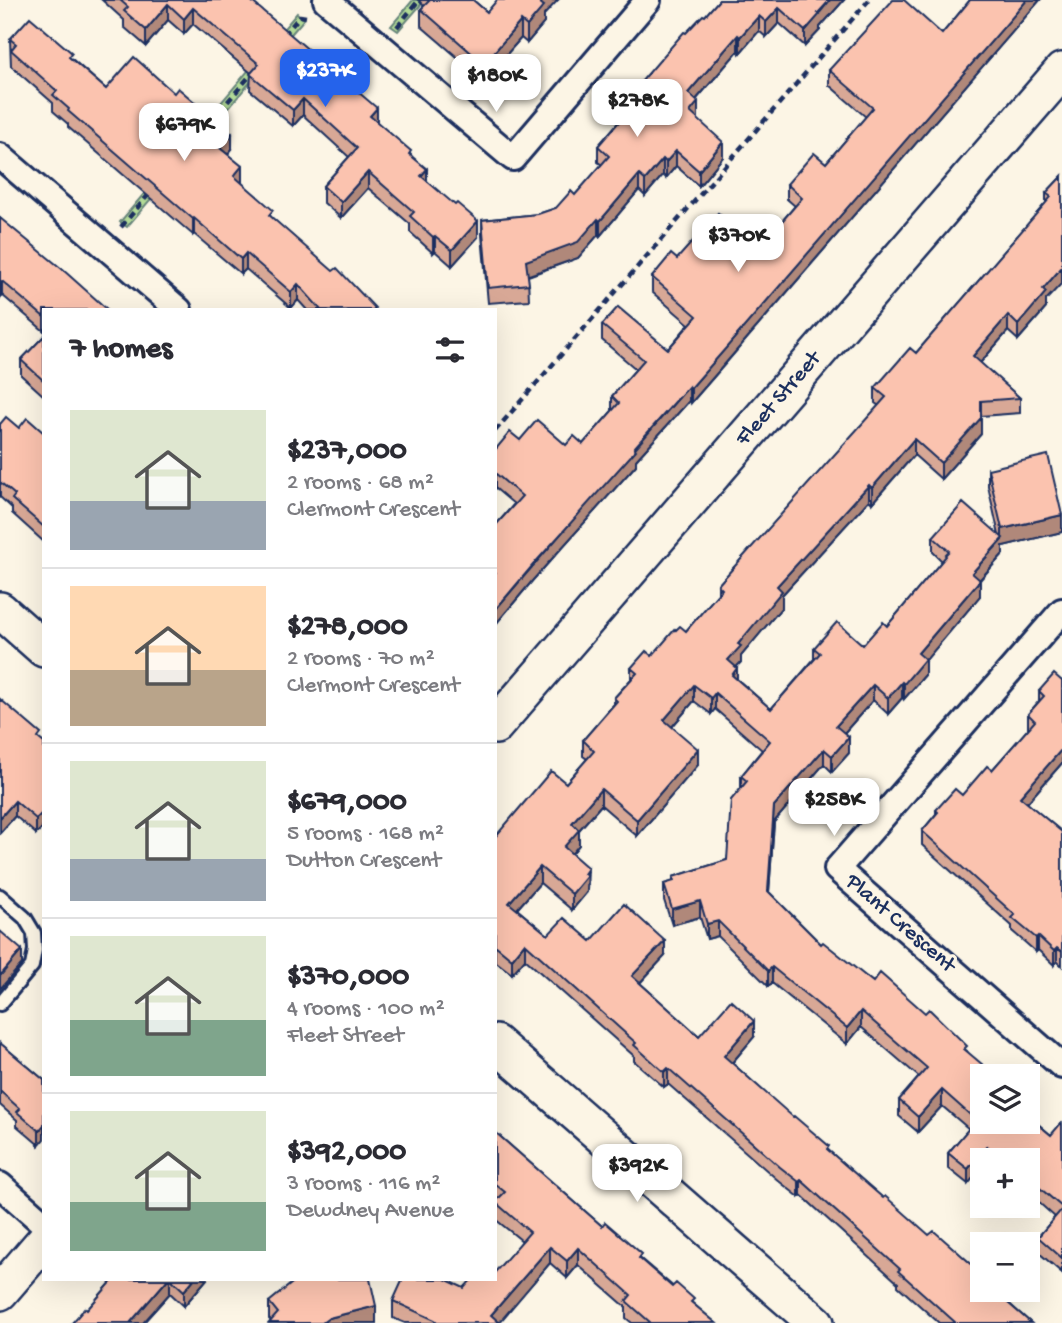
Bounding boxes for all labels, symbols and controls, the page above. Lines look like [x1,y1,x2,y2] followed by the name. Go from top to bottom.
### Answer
[276,50,374,109] pin: $237K
[447,54,545,114] pin: $180K
[296,58,354,85] text: $237K
[467,63,525,90] text: $180K
[588,80,686,139] pin: $278K
[608,88,666,115] text: $278K
[135,104,233,163] pin: $679K
[155,112,213,139] text: $679K
[689,215,787,274] pin: $370K
[708,223,768,250] text: $370K
[431,331,469,369] icon: filters
[70,333,172,368] text: 7 homes
[730,345,829,453] street label: Fleet Street
[287,435,407,470] text: $237,000
[126,438,210,522] icon: home
[287,470,434,497] text: 2 rooms · 68 m²
[287,497,460,524] text: Clermont Crescent
[287,611,408,646] text: $278,000
[126,614,210,698] icon: home
[287,646,435,673] text: 2 rooms · 70 m²
[287,673,460,700] text: Clermont Crescent
[785,778,883,838] pin: $258K
[287,786,407,821] text: $679,000
[805,787,863,814] text: $258K
[126,789,210,873] icon: home
[287,821,444,848] text: 5 rooms · 168 m²
[287,848,441,875] text: Dutton Crescent
[839,868,962,980] street label: Plant Crescent
[287,961,409,996] text: $370,000
[126,964,210,1048] icon: home
[287,996,445,1023] text: 4 rooms · 100 m²
[287,1023,404,1050] text: Fleet Street
[970,1064,1040,1302] map controls
[970,1064,1040,1134] button: layers
[287,1136,406,1171] text: $392,000
[126,1139,210,1223] icon: home
[588,1144,686,1204] pin: $392K
[970,1148,1040,1218] button: +
[608,1153,666,1180] text: $392K
[287,1171,440,1198] text: 3 rooms · 116 m²
[287,1198,454,1225] text: Dewdney Avenue
[970,1232,1040,1302] button: −

